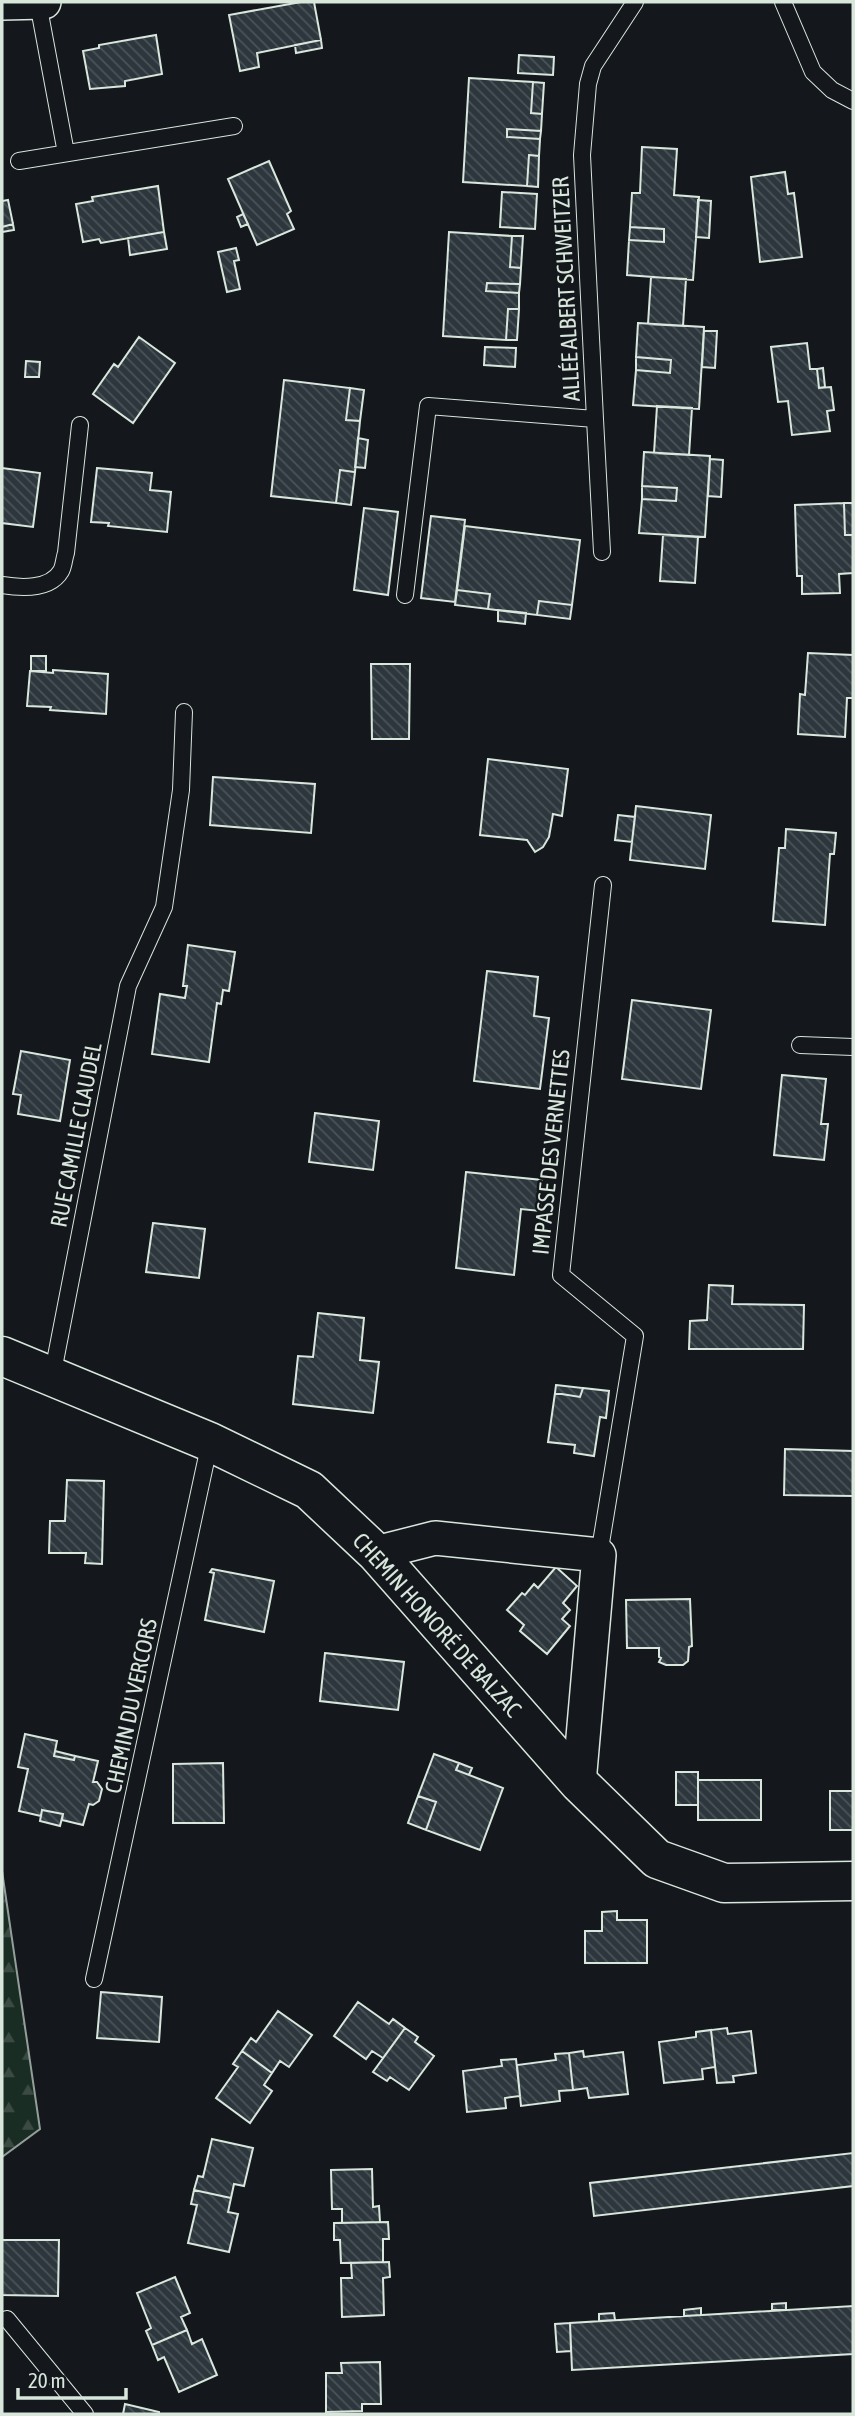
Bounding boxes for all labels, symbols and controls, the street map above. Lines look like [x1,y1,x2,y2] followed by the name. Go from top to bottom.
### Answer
[547,176,585,402] street label: ALLÉE ALBERT SCHWEITZER
[45,1040,107,1229] street label: RUE CAMILLE CLAUDEL
[527,1048,575,1256] street label: IMPASSE DES VERNETTES
[347,1528,527,1722] street label: CHEMIN HONORÉ DE BALZAC
[100,1616,162,1796] street label: CHEMIN DU VERCORS
[18,2356,126,2400] scale bar
[28,2368,66,2392] text: 20 m

